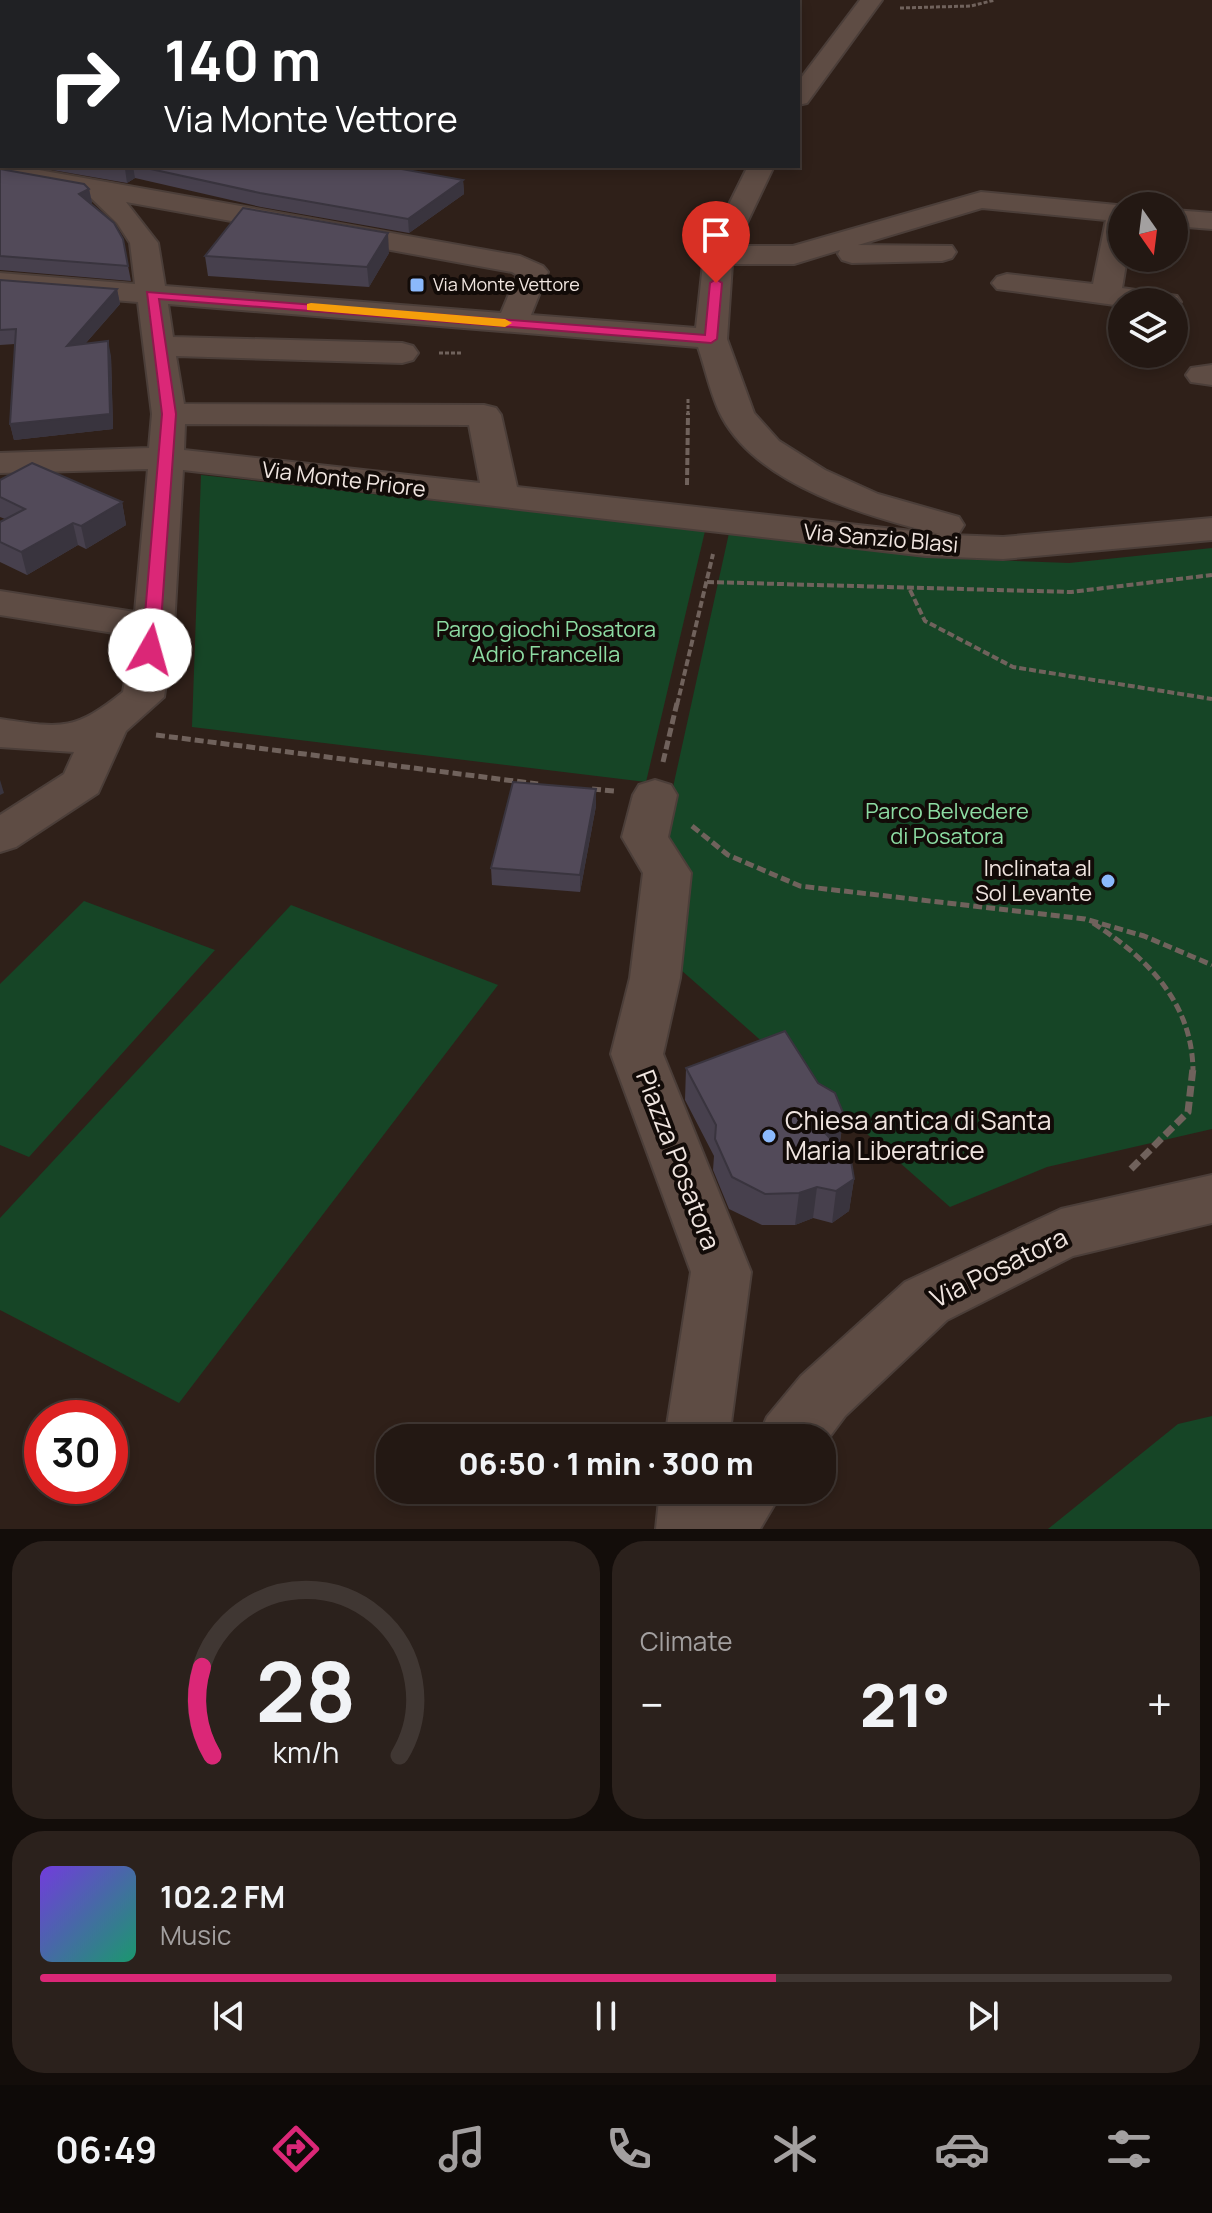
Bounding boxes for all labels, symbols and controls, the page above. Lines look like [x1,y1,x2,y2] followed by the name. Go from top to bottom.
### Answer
[164,21,321,98] text: 140 m
[32,32,136,136] icon: right
[164,94,458,143] text: Via Monte Vettore
[1108,192,1188,272] north arrow
[1108,192,1188,368] map controls
[682,201,750,283] pin
[694,213,738,257] icon: arrive
[433,272,580,296] place label: Via Monte Vettore
[408,276,426,294] marker: Via Monte Vettore
[1108,288,1188,368] button: layers
[260,454,428,504] street label: Via Monte Priore
[802,516,960,560] street label: Via Sanzio Blasi
[108,608,192,692] position arrow
[436,614,656,669] park label: Pargo giochi Posatora Adrio Francella
[865,796,1029,851] park label: Parco Belvedere di Posatora
[975,853,1092,908] place label: Inclinata al Sol Levante
[1099,872,1117,890] marker: Inclinata al Sol Levante
[628,1064,730,1255] street label: Piazza Posatora
[785,1102,1051,1168] place label: Chiesa antica di Santa Maria Liberatrice
[760,1127,778,1145] marker: Chiesa antica di Santa Maria Liberatrice
[924,1218,1073,1316] street label: Via Posatora
[24,1400,128,1504] speed limit sign: 30
[459,1443,754,1484] text: 06:50 · 1 min · 300 m
[640,1623,732,1659] text: Climate
[256,1633,356,1747] text: 28
[860,1663,950,1745] text: 21°
[640,1674,664,1734] text: −
[1147,1674,1172,1734] text: +
[273,1733,339,1772] text: km/h
[160,1876,285,1917] text: 102.2 FM
[160,1917,231,1953] text: Music
[207,1994,251,2038] icon: previous
[584,1994,628,2038] icon: pause
[961,1994,1005,2038] icon: next
[268,2121,324,2177] icon: directions
[434,2121,490,2177] icon: music
[601,2121,657,2177] icon: phone
[767,2121,823,2177] icon: climate
[934,2121,990,2177] icon: car
[1101,2121,1157,2177] icon: filters
[55,2125,157,2174] text: 06:49

